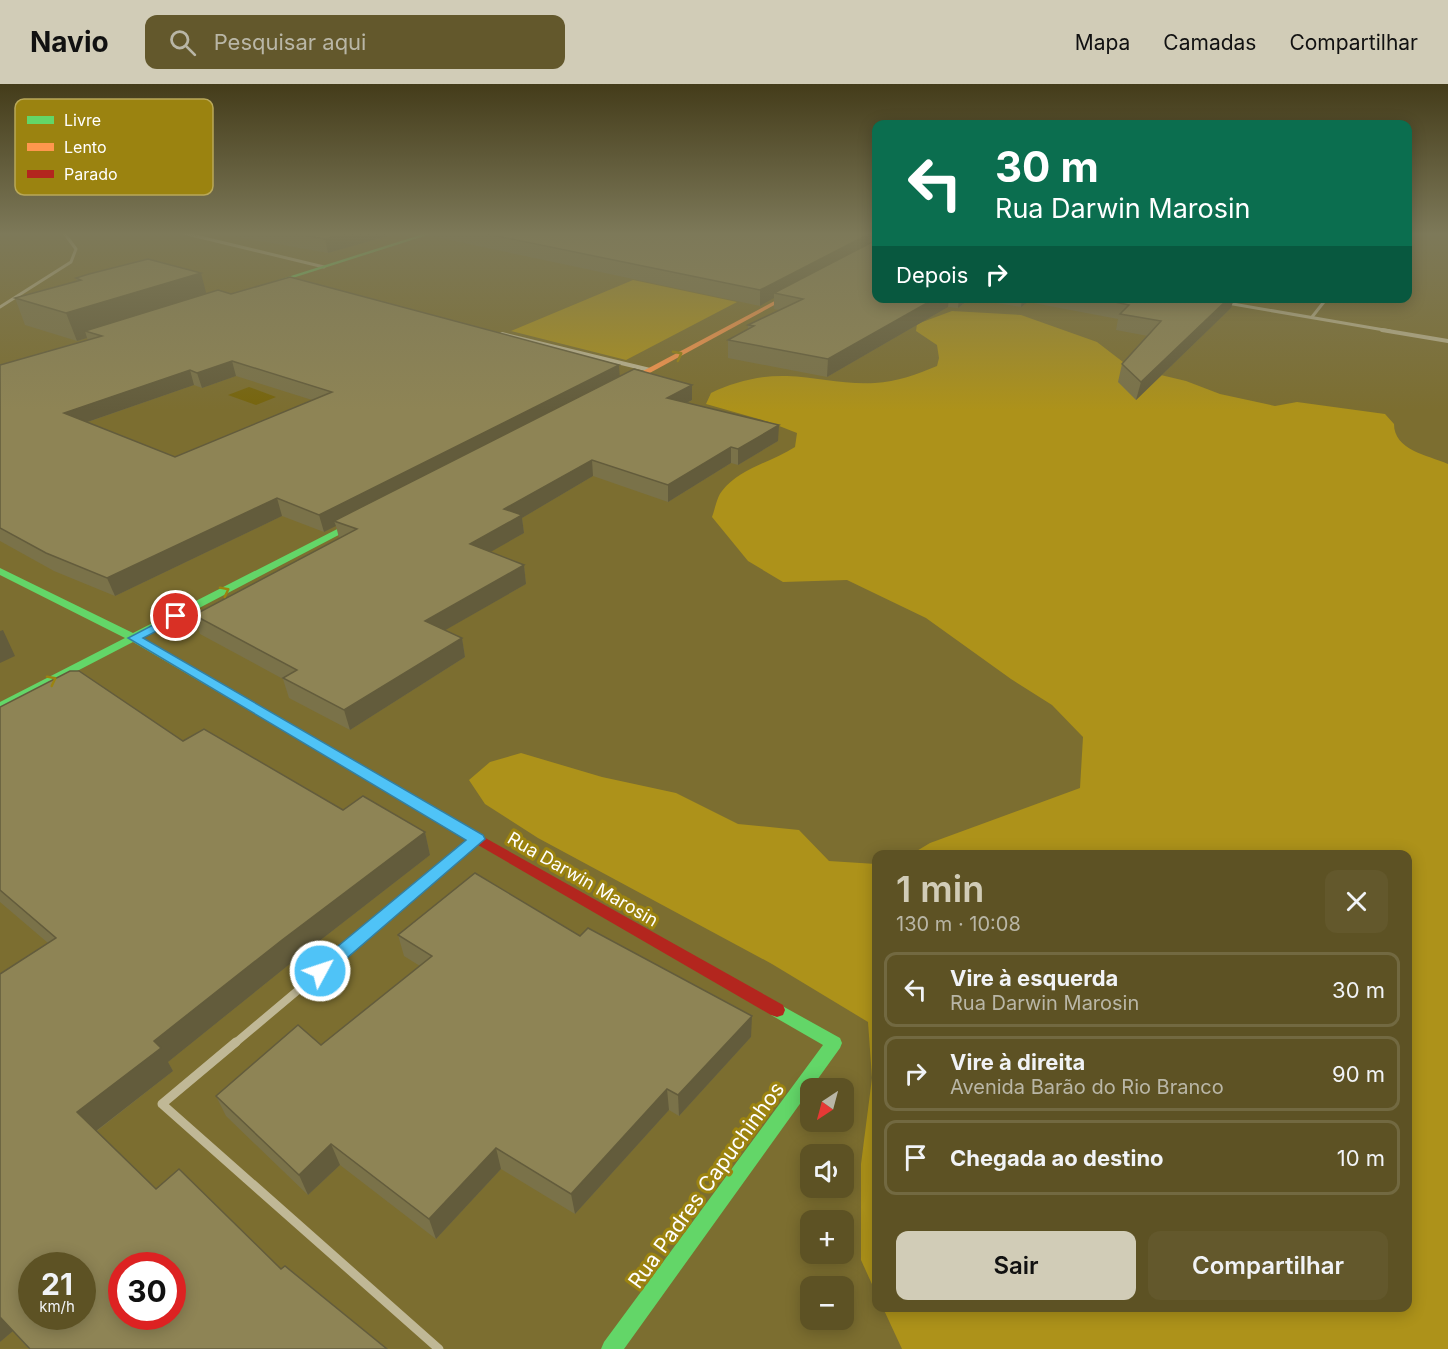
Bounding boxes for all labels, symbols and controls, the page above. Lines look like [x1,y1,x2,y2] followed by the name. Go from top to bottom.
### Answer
[145,15,565,69] search box
[30,25,109,59] text: Navio
[166,26,199,59] icon: search
[214,29,366,55] text: Pesquisar aqui
[1075,30,1130,55] text: Mapa
[1163,30,1256,55] text: Camadas
[1289,30,1418,55] text: Compartilhar
[15,99,213,195] legend
[64,110,101,130] text: Livre
[64,137,107,157] text: Lento
[995,141,1099,192] text: 30 m
[896,144,974,222] icon: left
[64,164,118,184] text: Parado
[995,192,1251,225] text: Rua Darwin Marosin
[980,258,1013,291] icon: right
[896,262,968,288] text: Depois
[671,351,682,362] one-way arrow
[219,586,230,598] one-way arrow
[150,590,201,641] pin
[159,599,192,632] icon: arrive
[46,676,56,687] one-way arrow
[504,827,662,931] street label: Rua Darwin Marosin
[896,867,984,911] text: 1 min
[1325,870,1388,933] button: close
[896,912,1021,936] text: 130 m · 10:08
[288,939,352,1003] position arrow
[950,965,1118,991] text: Vire à esquerda
[899,973,932,1006] icon: left
[1332,977,1385,1003] text: 30 m
[950,991,1139,1015] text: Rua Darwin Marosin
[950,1049,1085,1075] text: Vire à direita
[899,1057,932,1090] icon: right
[1332,1061,1385,1087] text: 90 m
[950,1075,1224,1099] text: Avenida Barão do Rio Branco
[623,1077,789,1293] street label: Rua Padres Capuchinhos
[800,1078,854,1132] north arrow
[800,1078,854,1330] map controls
[899,1141,932,1174] icon: arrive
[800,1144,854,1198] button: sound
[950,1145,1164,1171] text: Chegada ao destino
[1337,1145,1385,1171] text: 10 m
[800,1210,854,1264] button: +
[896,1231,1136,1300] button: Sair
[1148,1231,1388,1300] button: Compartilhar
[108,1252,186,1330] speed limit sign: 30
[41,1266,73,1302] text: 21
[800,1276,854,1330] button: −
[39,1297,75,1316] text: km/h

